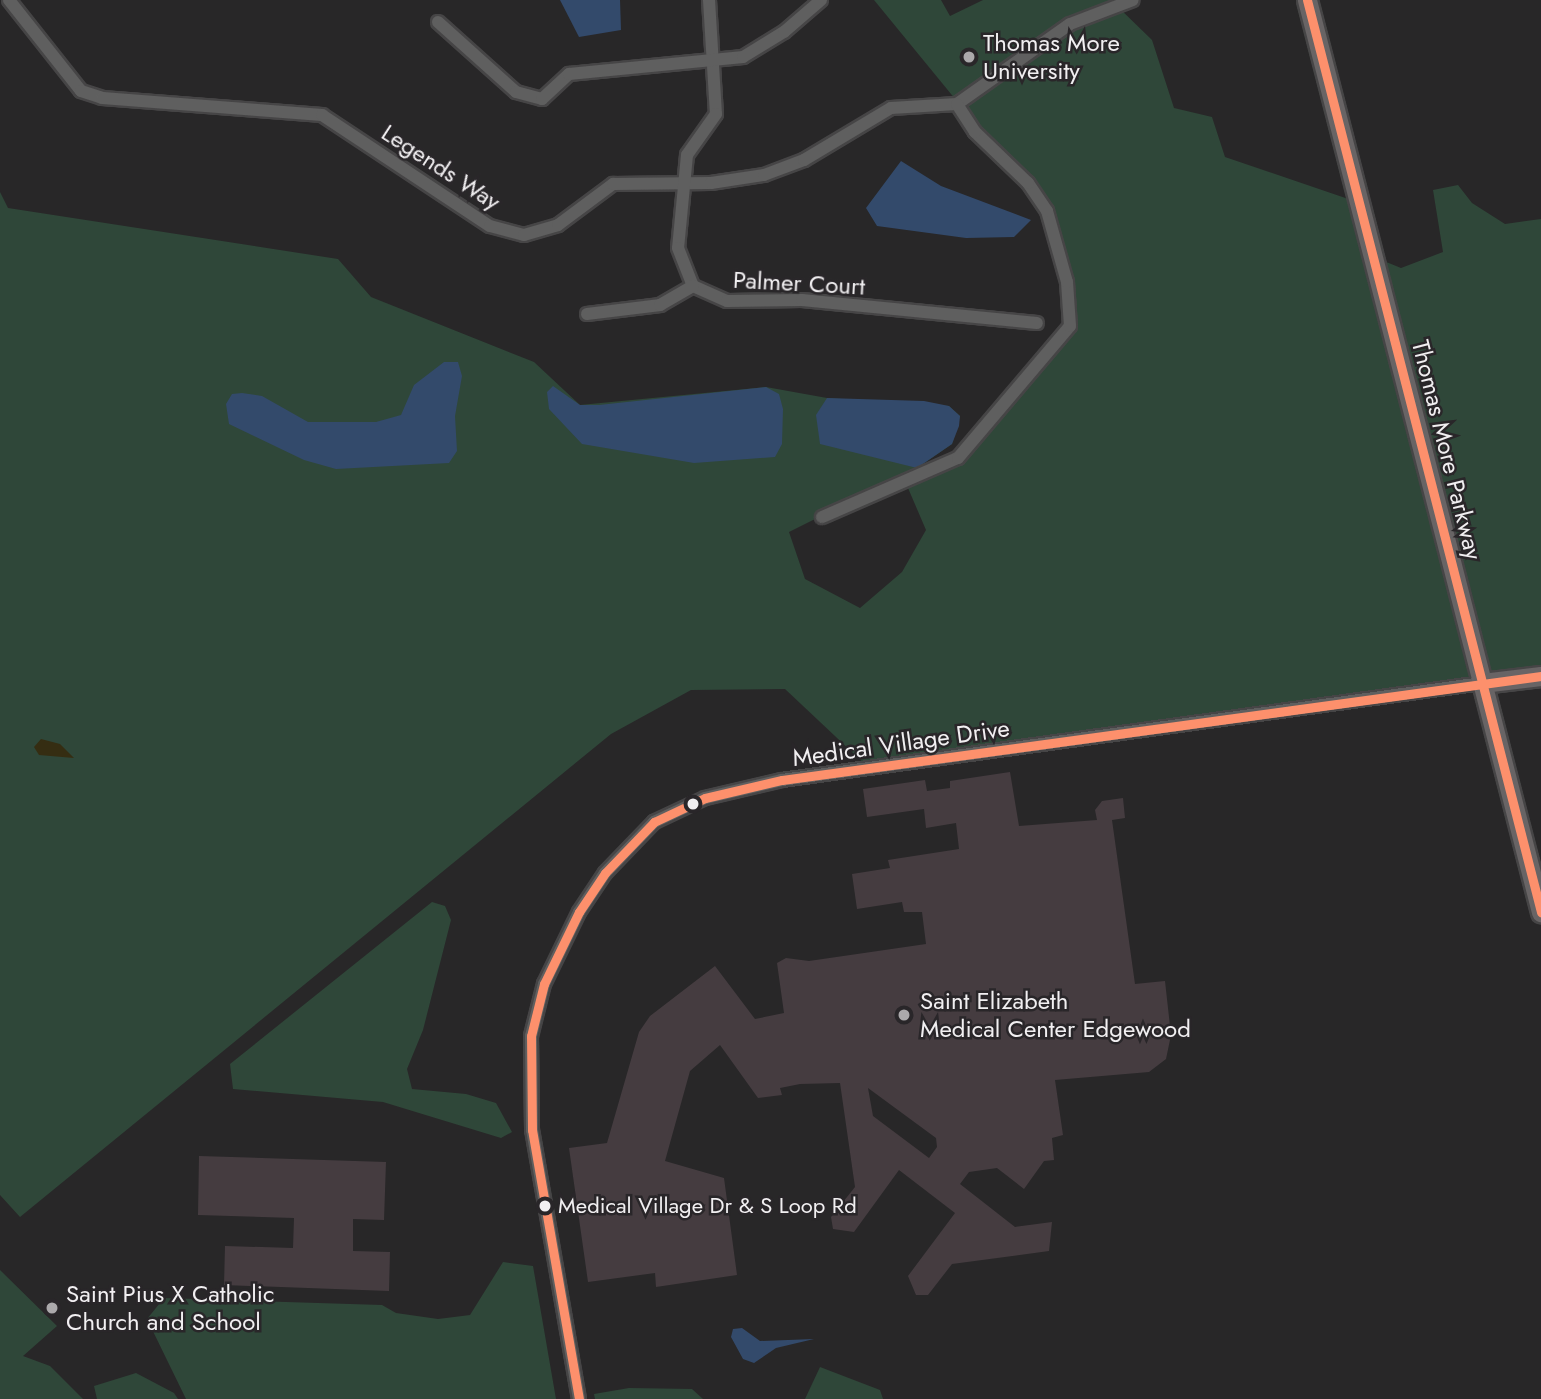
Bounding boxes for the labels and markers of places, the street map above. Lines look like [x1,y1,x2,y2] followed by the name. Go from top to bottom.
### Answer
[983,29,1120,85] place label: Thomas More University
[961,49,977,65] marker: Thomas More University
[686,797,700,811] unlabelled marker
[920,987,1191,1043] place label: Saint Elizabeth Medical Center Edgewood
[894,1005,914,1025] marker: Saint Elizabeth Medical Center Edgewood
[558,1193,857,1219] place label: Medical Village Dr & S Loop Rd
[538,1199,552,1213] marker: Medical Village Dr & S Loop Rd
[66,1280,275,1336] place label: Saint Pius X Catholic Church and School
[44,1300,60,1316] marker: Saint Pius X Catholic Church and School

